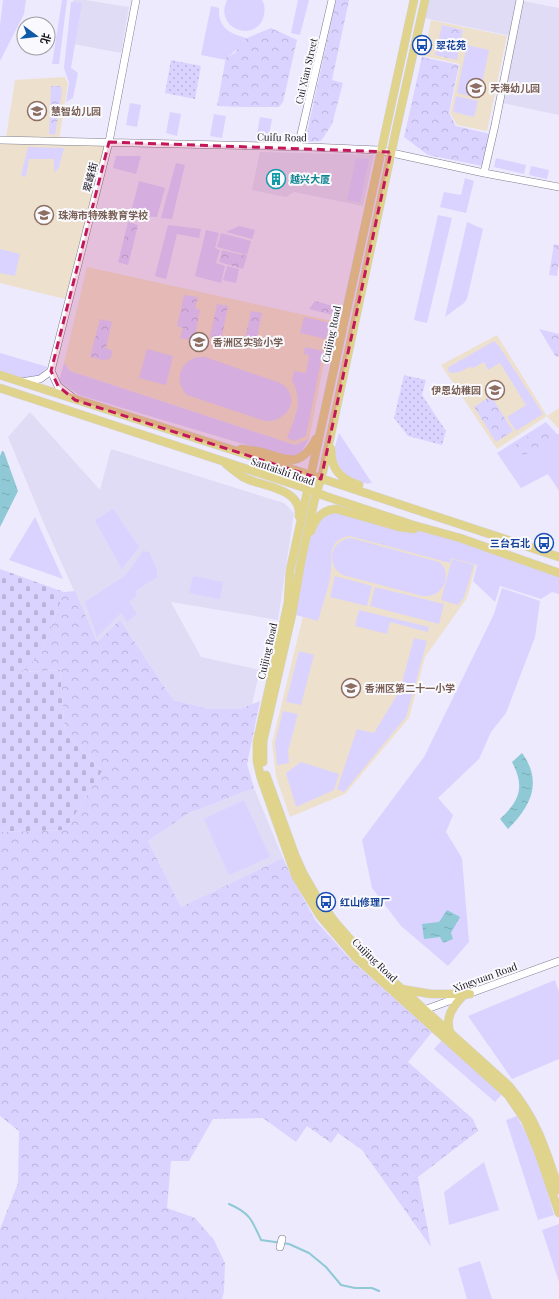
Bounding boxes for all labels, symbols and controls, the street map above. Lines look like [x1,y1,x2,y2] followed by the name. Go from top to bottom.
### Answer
[16,16,56,56] north arrow
[37,31,55,46] text: 北
[411,34,433,56] bus stop icon: 翠花苑
[292,36,321,105] street label: Cui Xian Street
[436,38,466,52] place label: 翠花苑
[465,77,487,99] school or university icon: 天海幼儿园
[490,81,540,95] place label: 天海幼儿园
[26,100,48,122] school or university icon: 慧智幼儿园
[51,104,101,118] place label: 慧智幼儿园
[257,130,307,144] street label: Cuifu Road
[80,161,100,193] street label: 翠峰街
[265,168,287,190] building icon: 越兴大厦
[290,172,330,186] place label: 越兴大厦
[33,204,55,226] school or university icon: 珠海市特殊教育学校
[58,208,148,222] place label: 珠海市特殊教育学校
[318,304,344,364] street label: Cuijing Road
[188,331,210,353] school or university icon: 香洲区实验小学
[212,335,283,349] place label: 香洲区实验小学
[484,379,506,401] school or university icon: 伊恩幼稚园
[431,383,481,397] place label: 伊恩幼稚园
[249,454,317,488] street label: Santaishi Road
[533,532,555,554] bus stop icon: 三台石北
[490,536,530,550] place label: 三台石北
[254,621,280,681] street label: Cuijing Road
[340,677,362,699] school or university icon: 香洲区第二十一小学
[364,681,455,695] place label: 香洲区第二十一小学
[315,891,337,913] bus stop icon: 红山修理厂
[340,895,390,909] place label: 红山修理厂
[349,935,401,985] street label: Cuijing Road
[451,959,519,995] street label: Xingyuan Road

